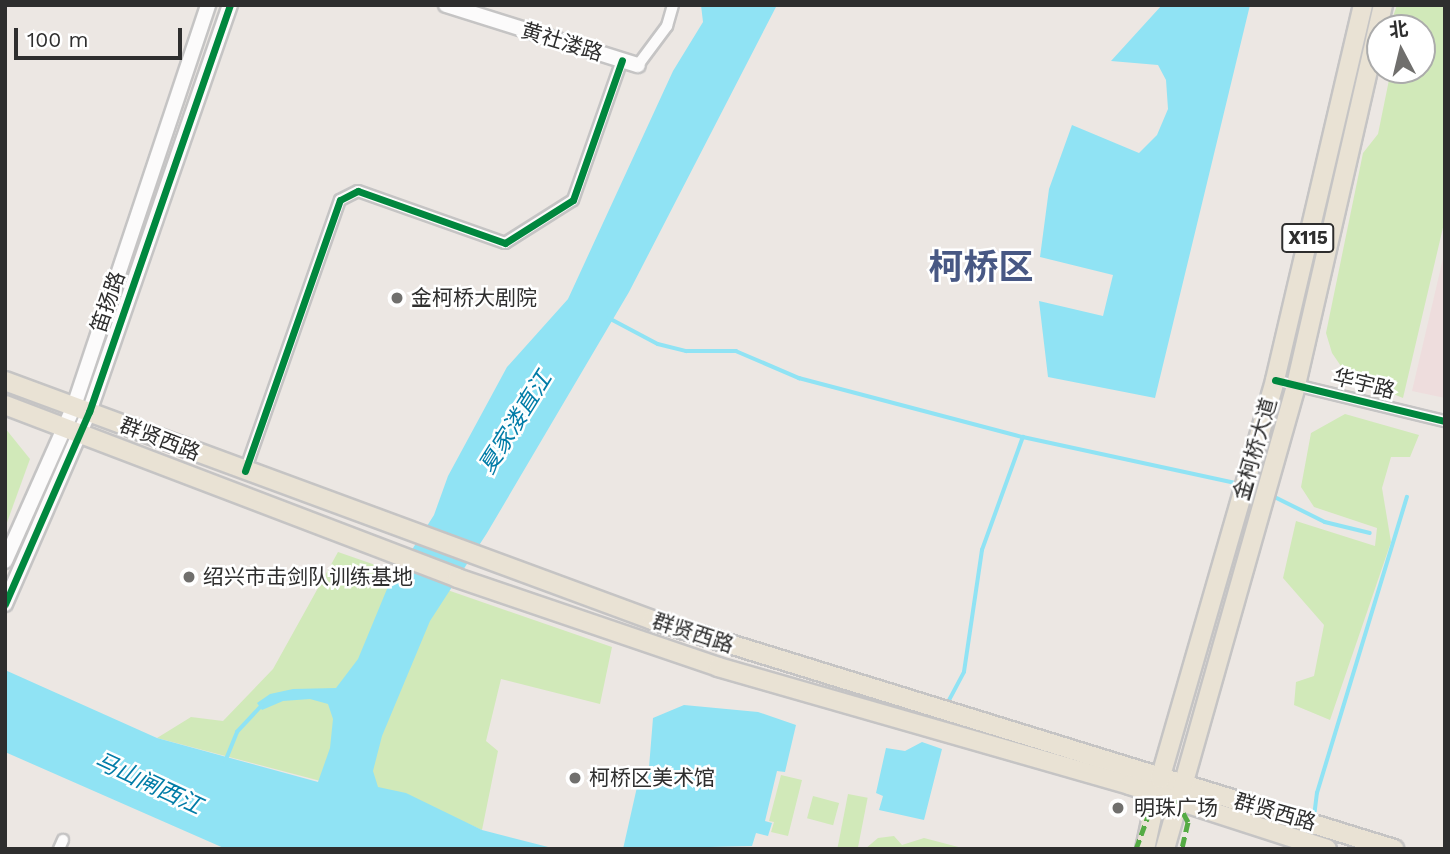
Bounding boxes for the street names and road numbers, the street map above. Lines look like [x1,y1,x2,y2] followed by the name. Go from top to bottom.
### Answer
[518,18,606,66] street label: 黄社溇路
[1280,222,1336,254] road number: X115
[86,268,130,336] street label: 笛扬路
[1330,364,1398,404] street label: 华宇路
[1228,395,1282,503] street label: 金柯桥大道
[116,412,204,466] street label: 群贤西路
[649,608,737,658] street label: 群贤西路
[1231,788,1319,836] street label: 群贤西路

